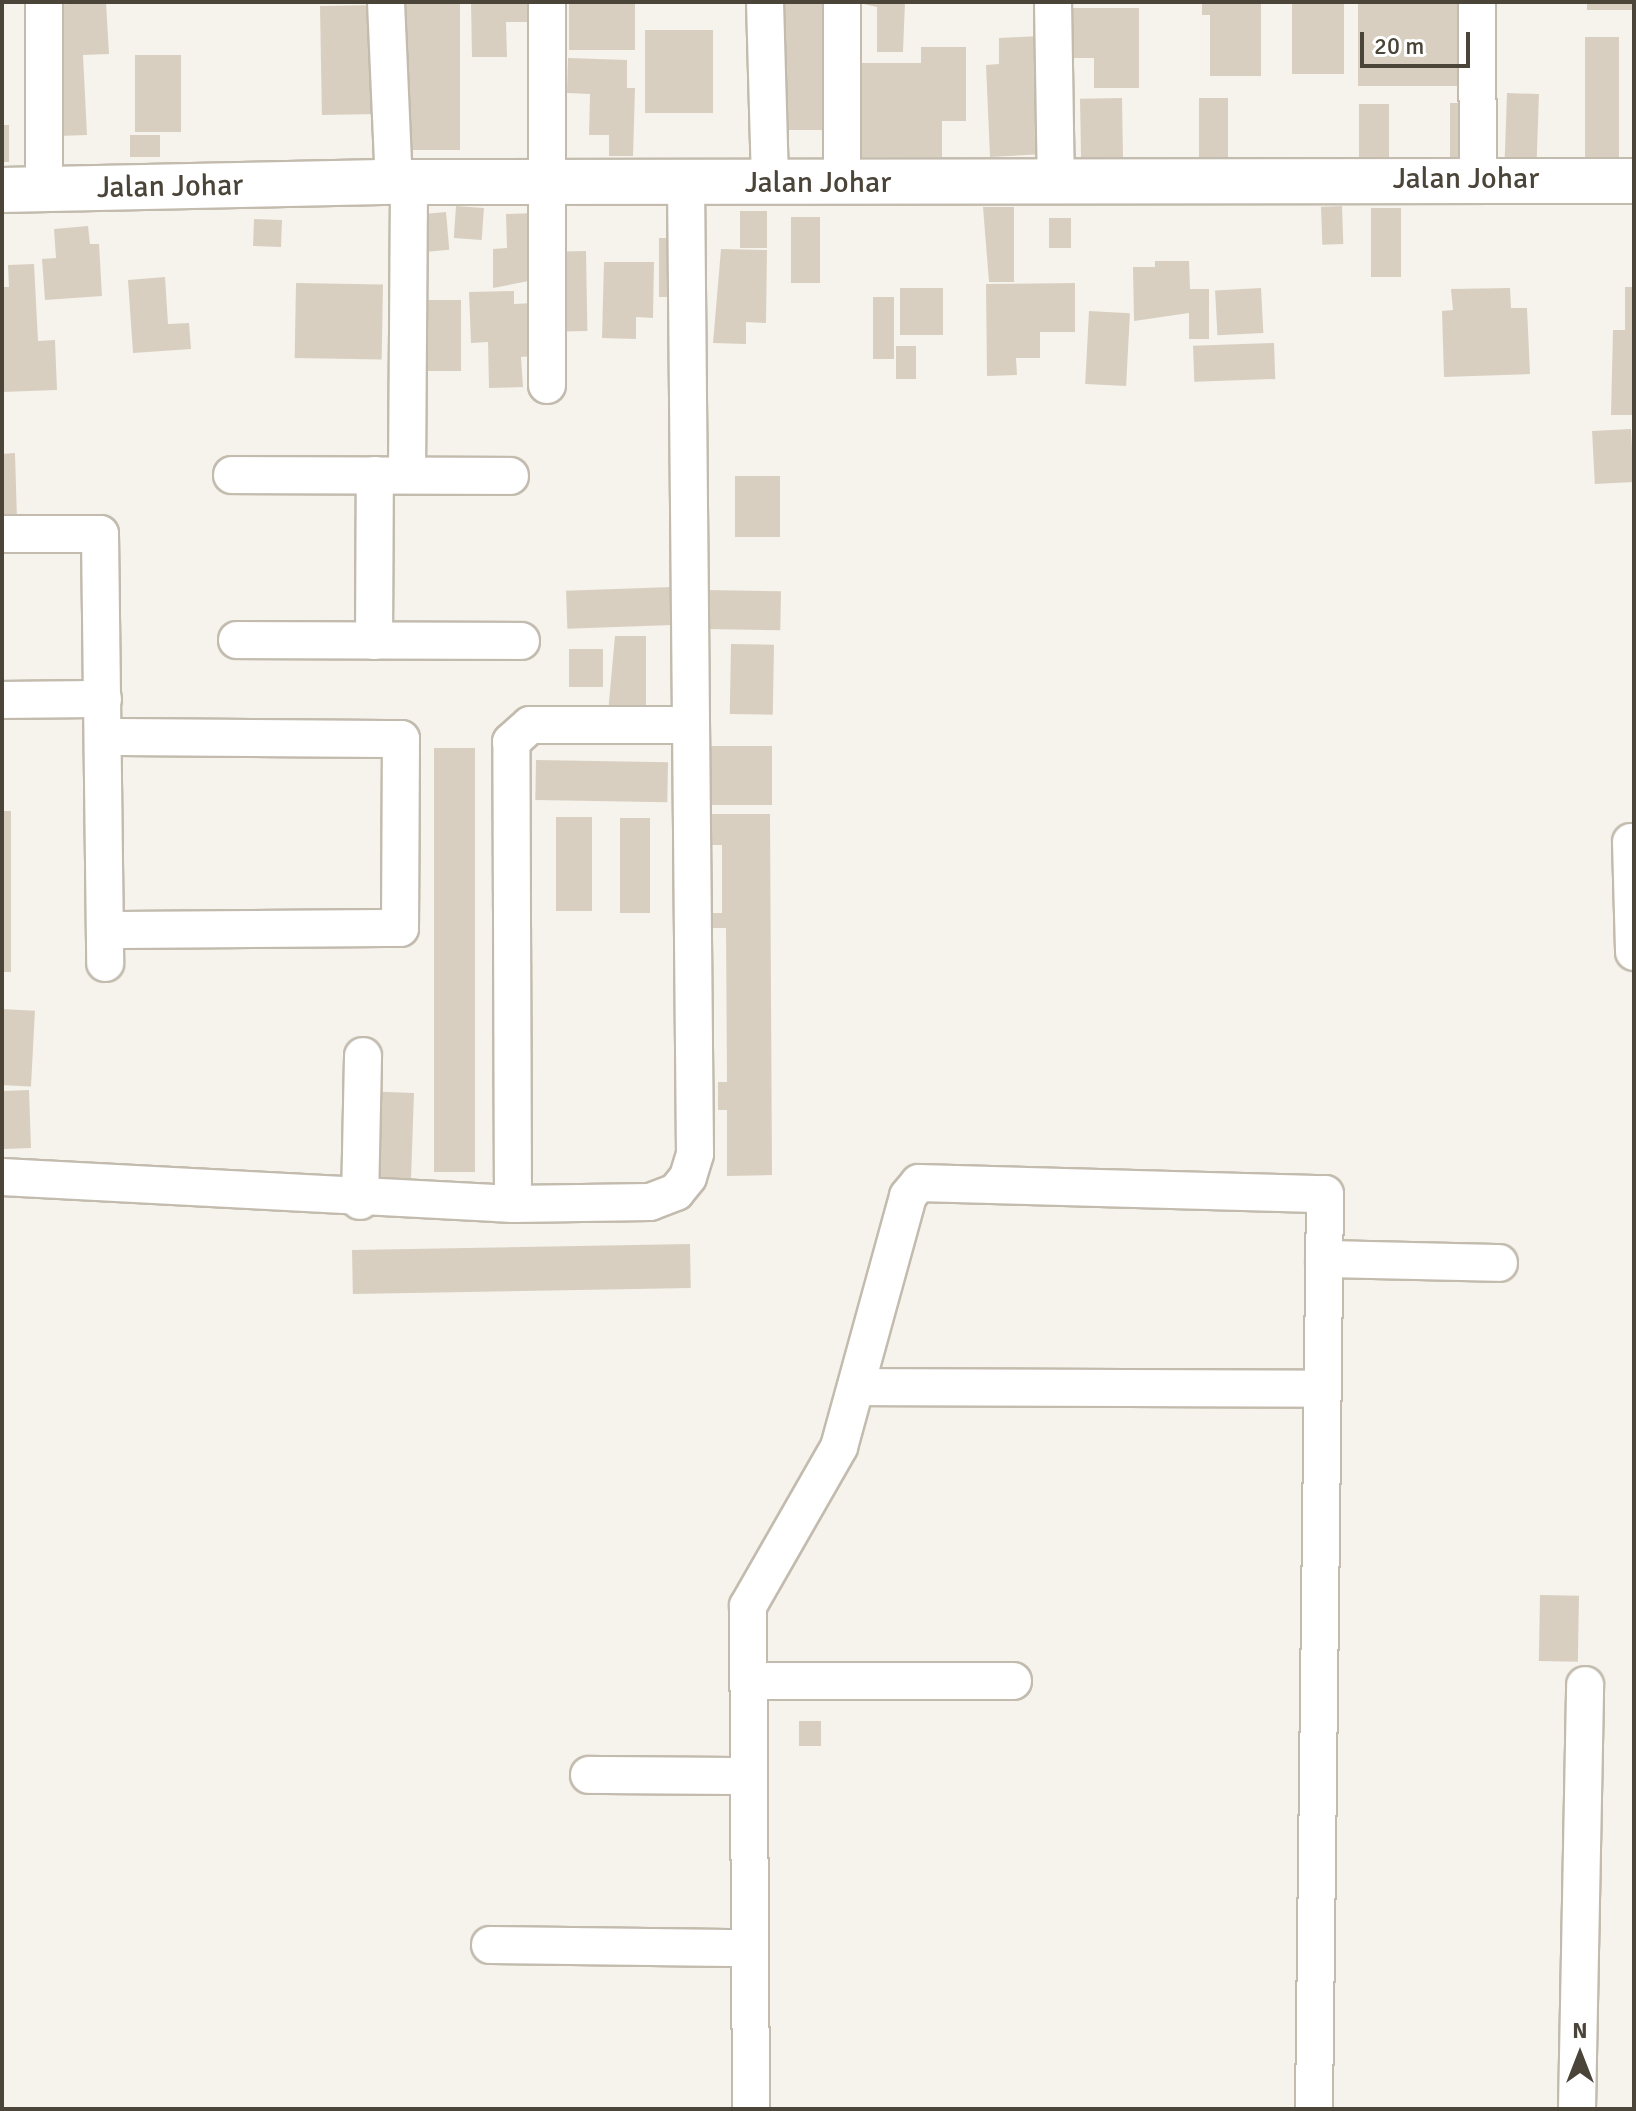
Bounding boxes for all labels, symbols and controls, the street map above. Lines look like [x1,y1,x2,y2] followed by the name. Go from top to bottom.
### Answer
[1364,16,1474,66] scale bar
[1374,31,1424,61] text: 20 m
[1393,161,1539,197] street label: Jalan Johar
[745,165,891,201] street label: Jalan Johar
[96,168,244,206] street label: Jalan Johar
[1540,2015,1620,2095] north arrow
[1572,2017,1588,2044] text: N

